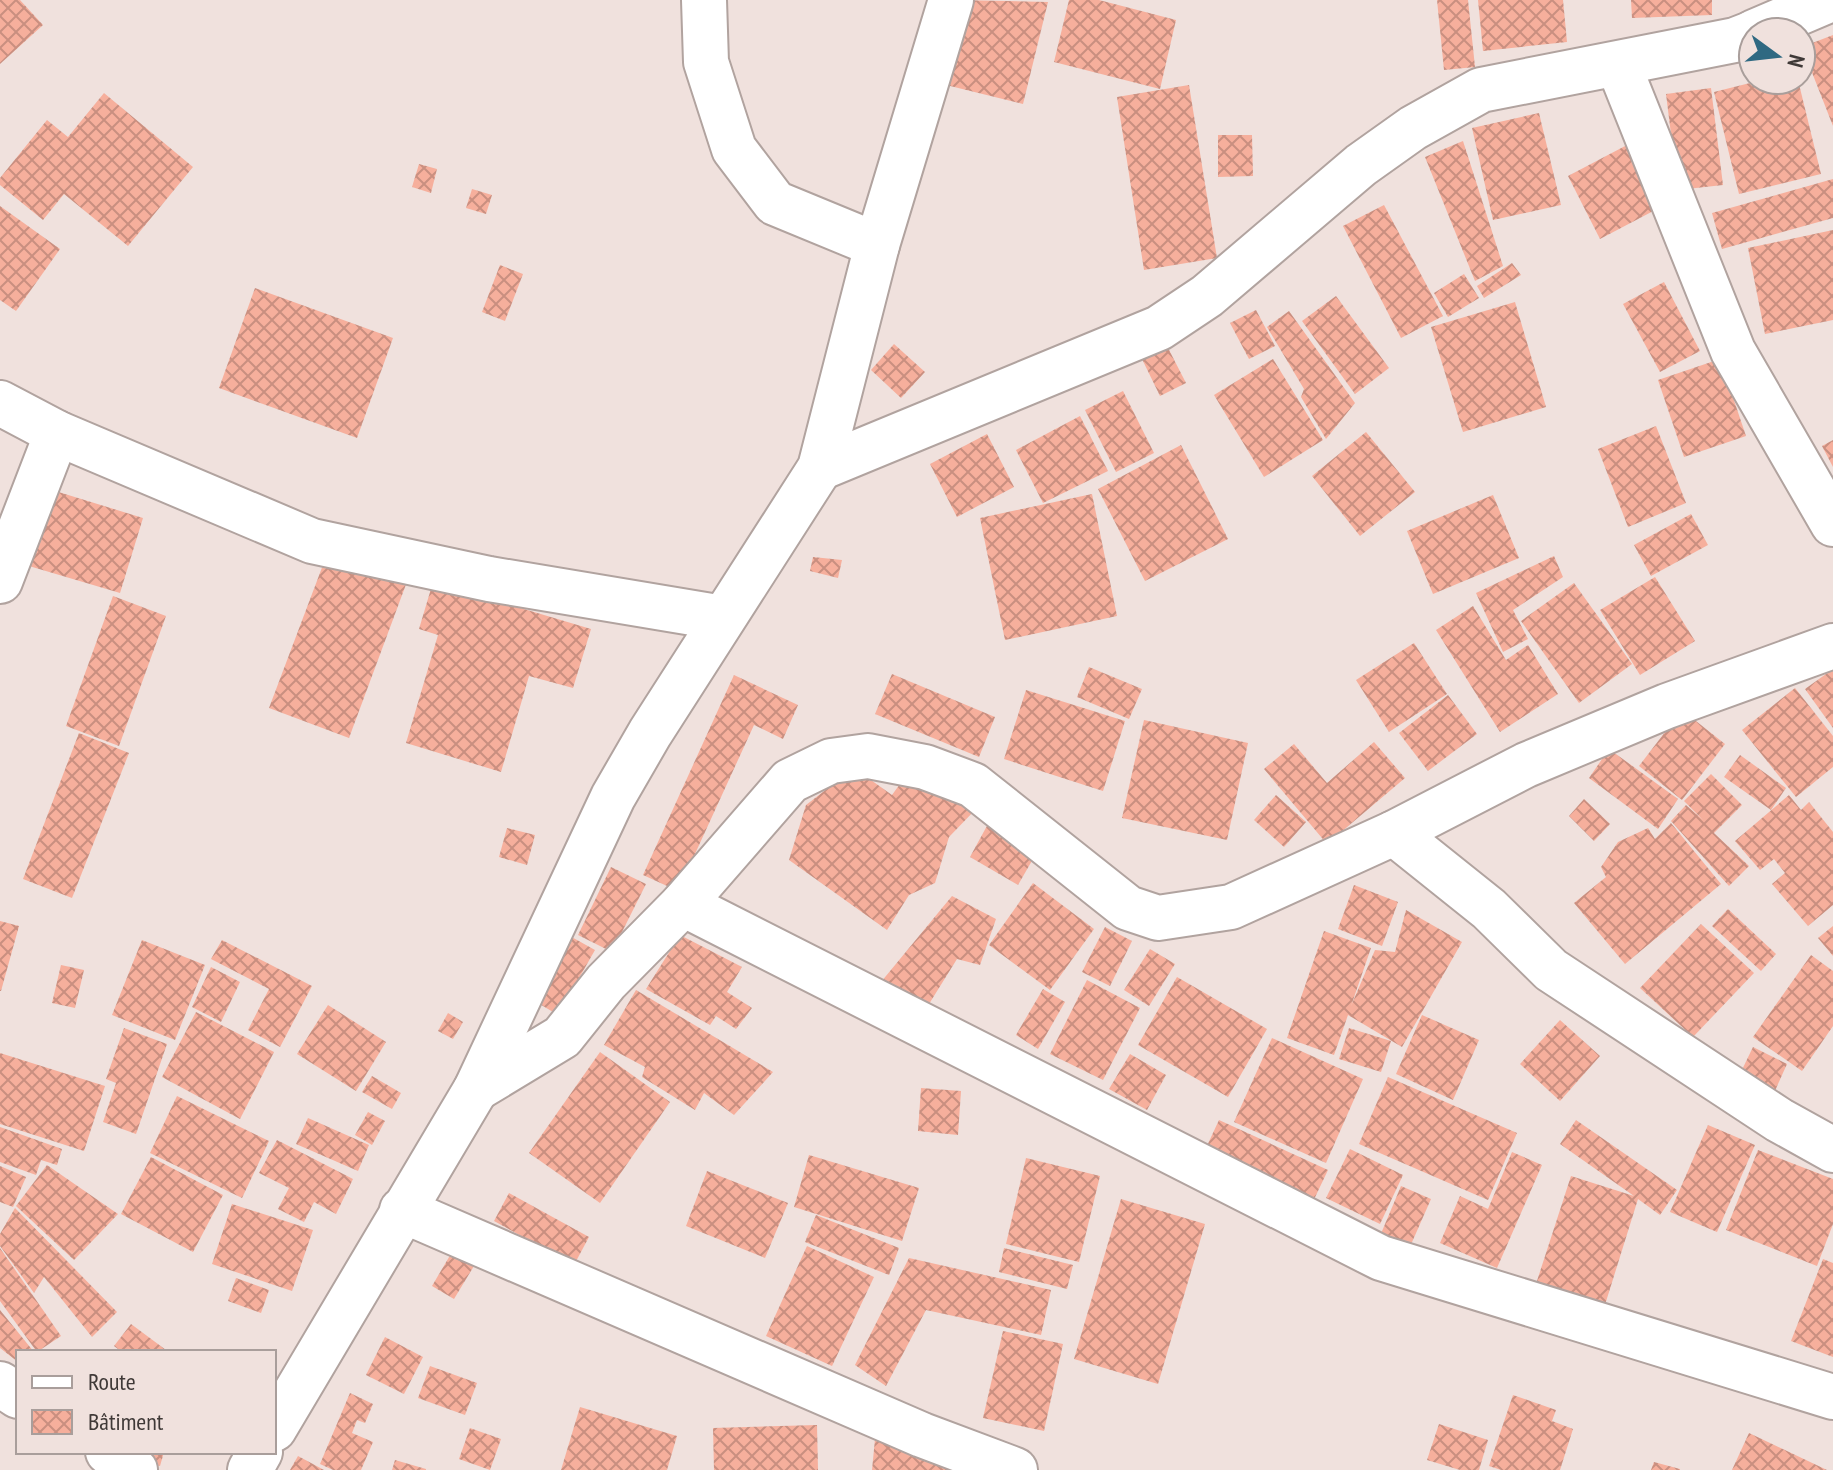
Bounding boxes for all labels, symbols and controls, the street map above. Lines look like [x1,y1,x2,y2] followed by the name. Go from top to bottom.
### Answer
[1737,16,1817,96] north arrow
[1781,52,1811,71] text: N
[16,1350,276,1454] legend
[88,1366,136,1397] text: Route
[88,1406,164,1437] text: Bâtiment

